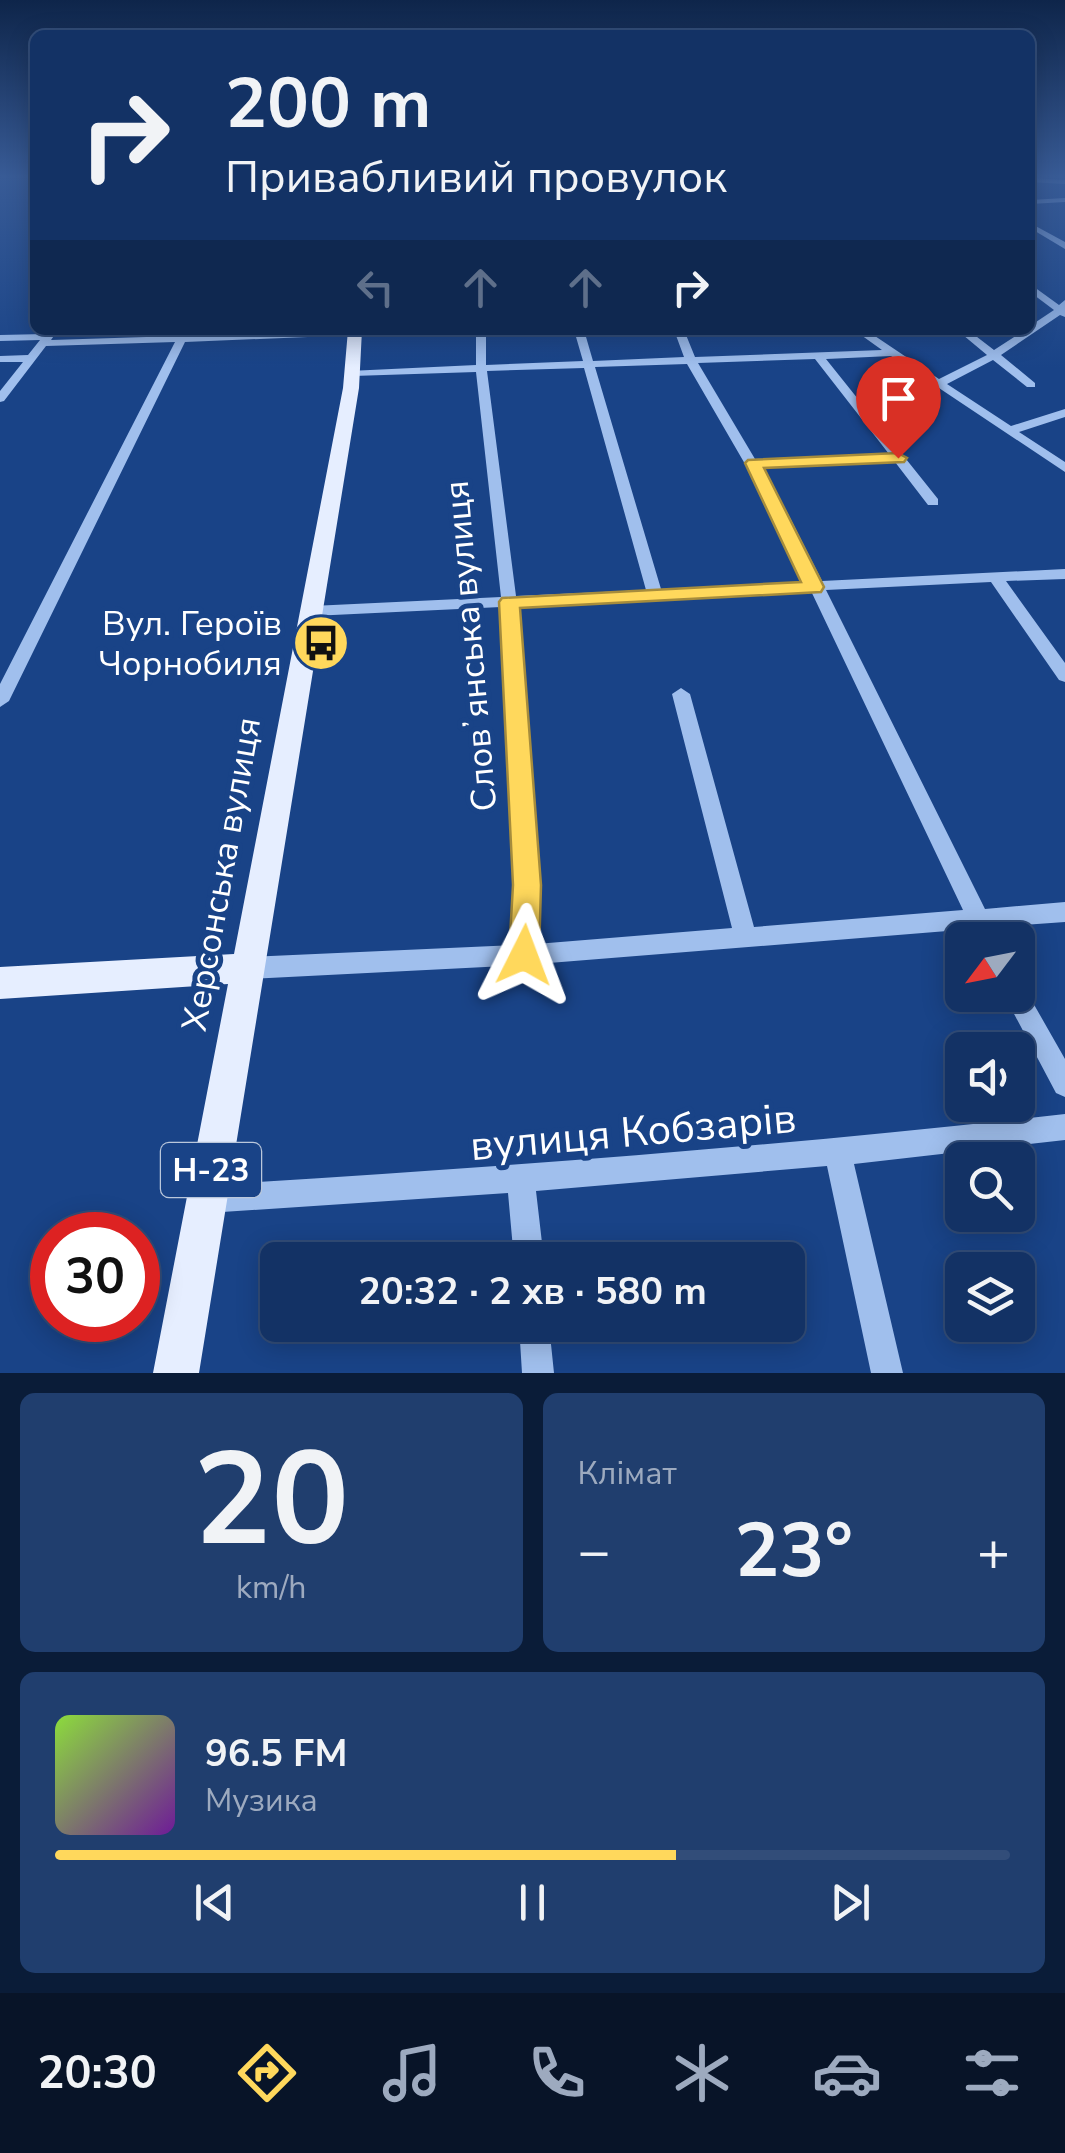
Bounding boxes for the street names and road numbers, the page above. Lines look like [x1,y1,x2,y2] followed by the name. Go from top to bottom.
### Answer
[433,479,508,813] street label: Словʼянська вулиця
[171,714,272,1035] street label: Херсонська вулиця
[468,1090,798,1175] street label: вулиця Кобзарів
[161,1143,261,1197] road number: Н-23

